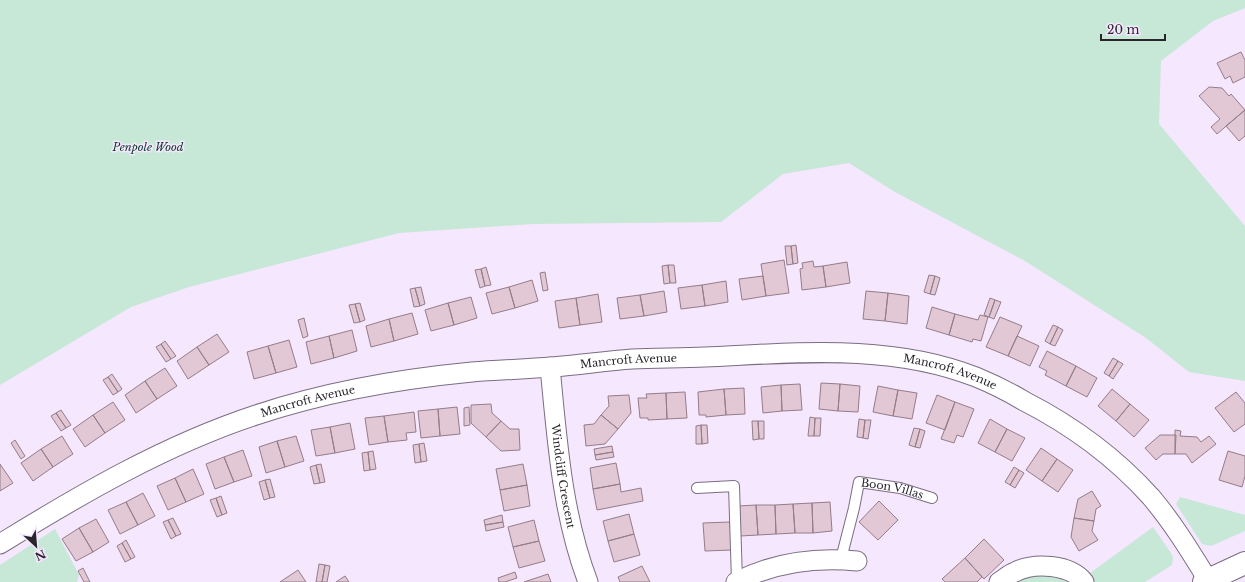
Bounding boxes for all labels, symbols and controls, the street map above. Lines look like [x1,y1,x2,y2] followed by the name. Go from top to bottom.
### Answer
[1101,16,1165,42] scale bar
[1107,22,1139,37] text: 20 m
[112,140,184,154] park label: Penpole Wood
[579,351,677,371] street label: Mancroft Avenue
[902,351,999,392] street label: Mancroft Avenue
[259,382,356,420] street label: Mancroft Avenue
[548,422,579,530] street label: Windcliff Crescent
[860,475,925,502] street label: Boon Villas
[16,526,56,566] north arrow
[32,546,48,564] text: N

